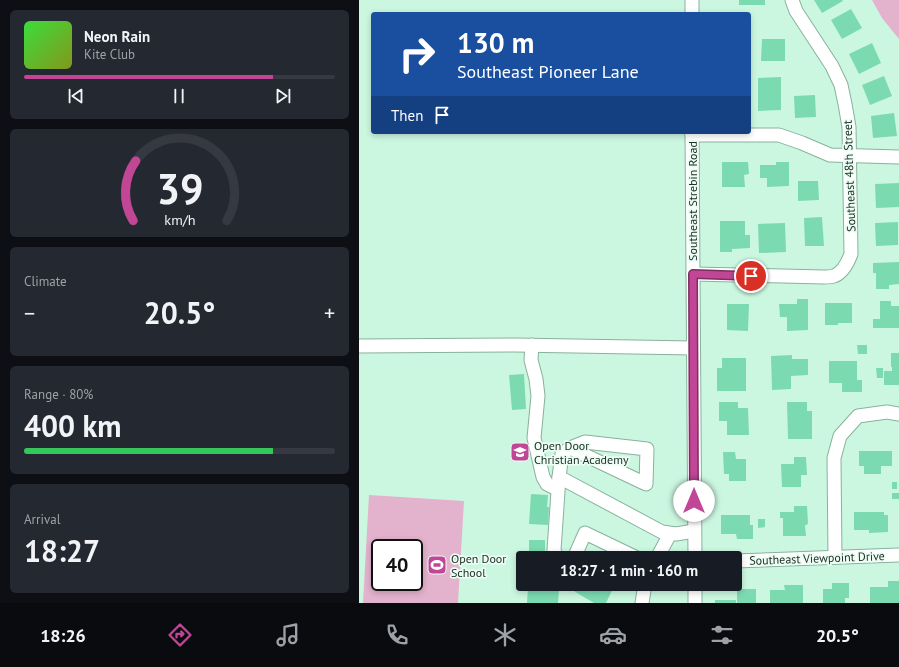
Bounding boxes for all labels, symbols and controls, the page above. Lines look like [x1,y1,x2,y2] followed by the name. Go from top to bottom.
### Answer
[457,24,534,61] text: 130 m
[84,27,150,46] text: Neon Rain
[391,28,443,80] icon: right
[84,46,135,63] text: Kite Club
[457,60,639,83] text: Southeast Pioneer Lane
[65,85,87,107] icon: previous
[168,85,190,107] icon: pause
[272,85,294,107] icon: next
[431,104,453,126] icon: arrive
[391,106,423,125] text: Then
[840,120,858,232] street label: Southeast 48th Street
[685,141,700,261] street label: Southeast Strebin Road
[156,162,203,215] text: 39
[164,209,195,228] text: km/h
[734,259,768,293] pin
[740,265,762,287] icon: arrive
[24,273,67,290] text: Climate
[144,293,215,332] text: 20.5°
[24,299,35,327] text: −
[324,299,335,327] text: +
[24,386,93,403] text: Range · 80%
[24,406,122,445] text: 400 km
[534,438,629,467] place label: Open Door Christian Academy
[509,441,531,463] school or university icon: Open Door Christian Academy
[673,480,715,522] position arrow
[24,511,60,528] text: Arrival
[24,531,100,570] text: 18:27
[371,539,423,591] speed limit sign: 40
[749,548,885,568] street label: Southeast Viewpoint Drive
[451,551,506,580] place label: Open Door School
[426,554,448,576] sports icon: Open Door School
[560,561,698,580] text: 18:27 · 1 min · 160 m
[166,621,194,649] icon: directions
[274,621,302,649] icon: music
[383,621,411,649] icon: phone
[491,621,519,649] icon: climate
[599,621,627,649] icon: car
[708,621,736,649] icon: filters
[40,624,86,647] text: 18:26
[816,624,859,647] text: 20.5°

